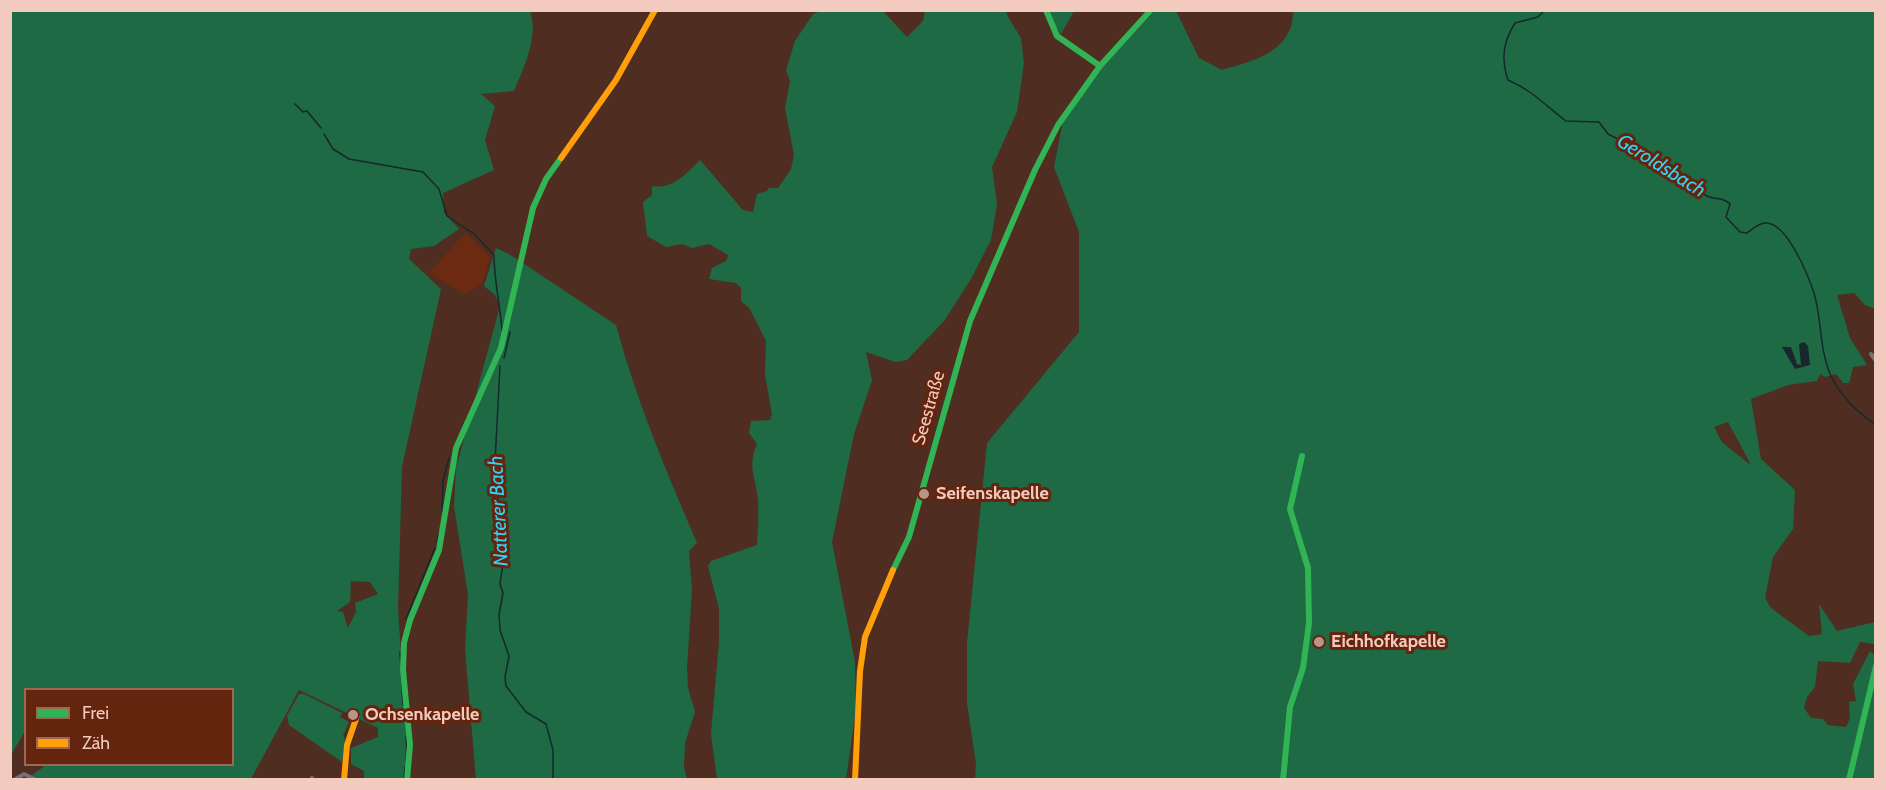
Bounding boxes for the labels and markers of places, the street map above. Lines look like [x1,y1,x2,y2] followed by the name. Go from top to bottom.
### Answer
[936,483,1049,505] place label: Seifenskapelle
[917,487,931,501] marker: Seifenskapelle
[1331,631,1446,653] place label: Eichhofkapelle
[1312,635,1326,649] marker: Eichhofkapelle
[365,704,479,726] place label: Ochsenkapelle
[346,708,360,722] marker: Ochsenkapelle

